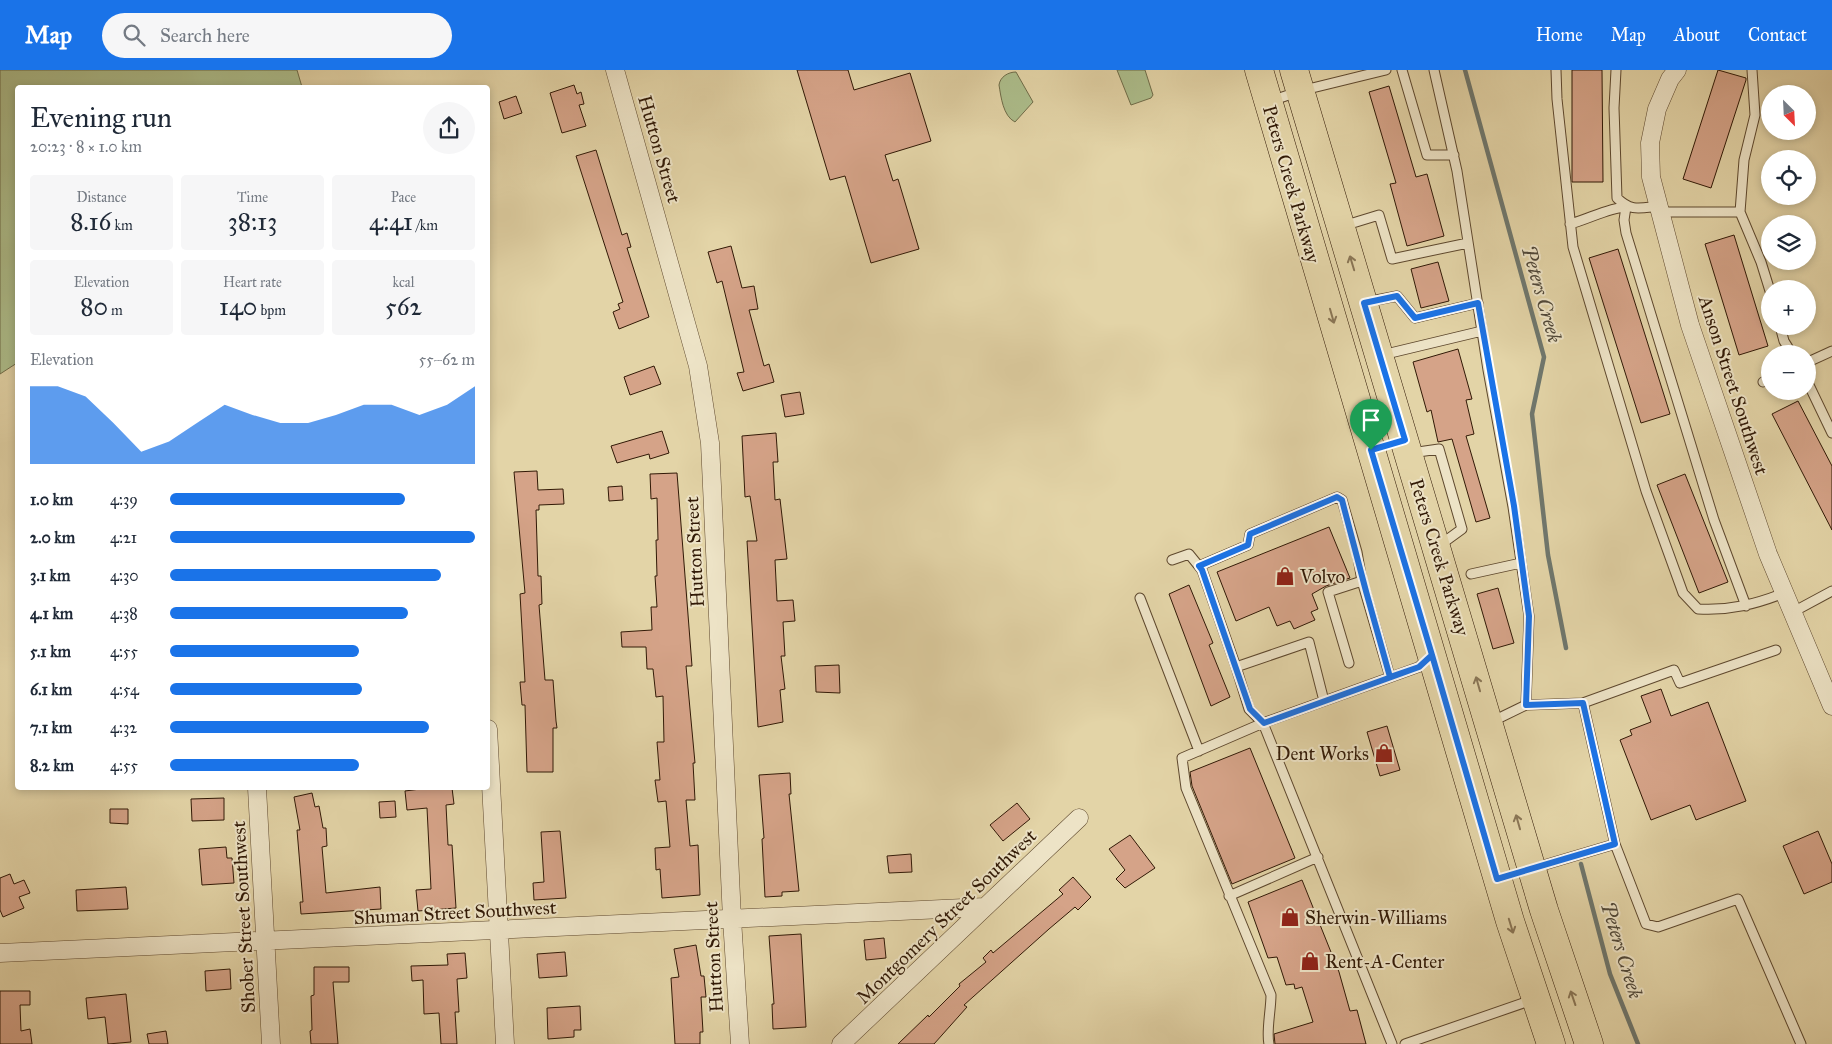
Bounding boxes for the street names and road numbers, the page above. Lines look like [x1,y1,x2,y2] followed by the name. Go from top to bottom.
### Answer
[633,93,686,206] street label: Hutton Street
[1258,103,1325,267] street label: Peters Creek Parkway
[1693,292,1773,478] street label: Anson Street Southwest
[1405,476,1475,640] street label: Peters Creek Parkway
[680,496,709,608] street label: Hutton Street
[227,820,260,1014] street label: Shober Street Southwest
[852,824,1042,1009] street label: Montgomery Street Southwest
[353,896,557,929] street label: Shuman Street Southwest
[699,901,728,1013] street label: Hutton Street

